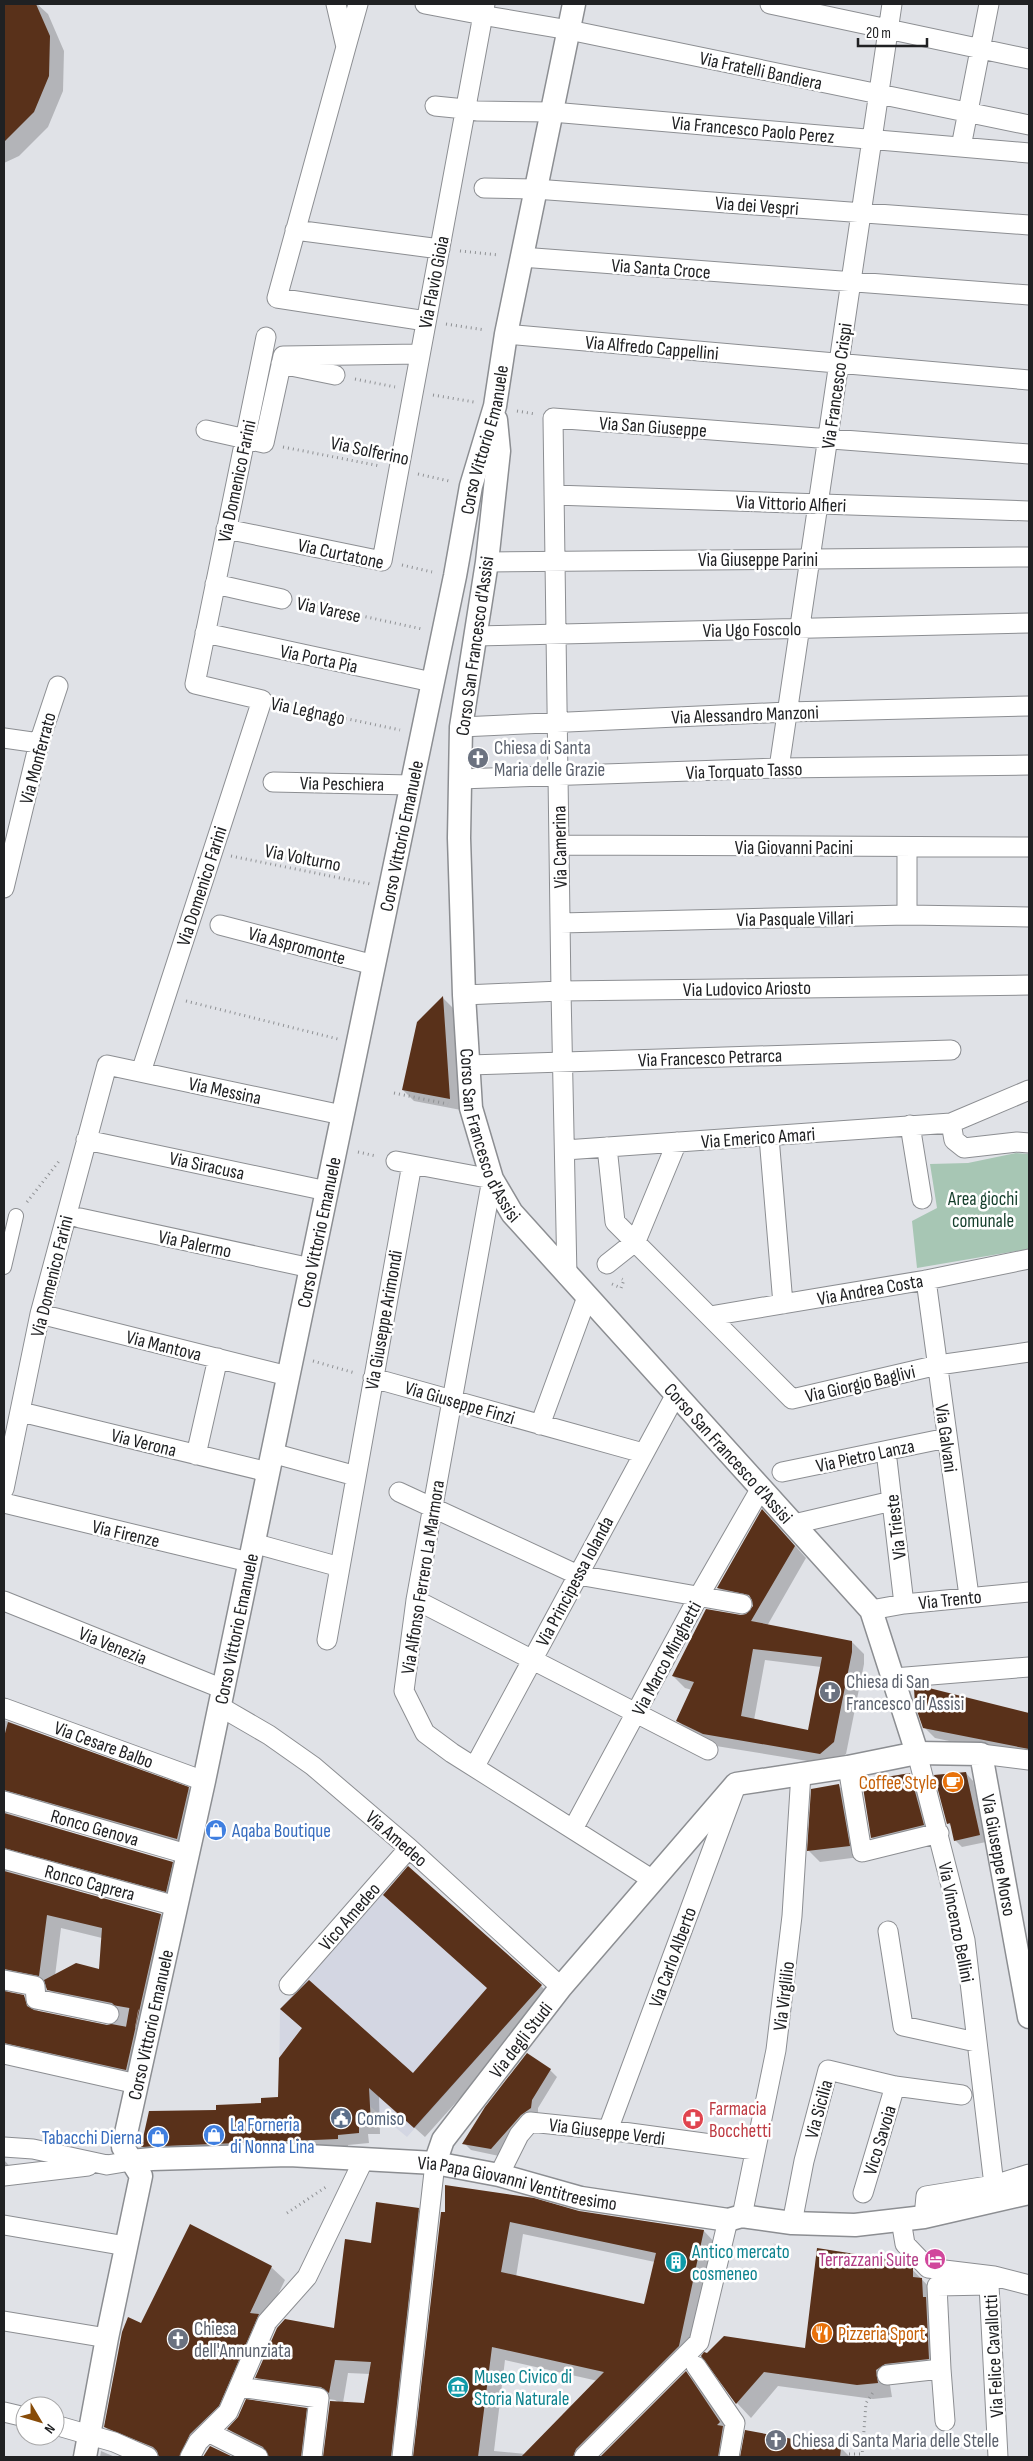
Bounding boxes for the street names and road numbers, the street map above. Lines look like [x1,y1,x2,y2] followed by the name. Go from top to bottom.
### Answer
[697,47,824,96] street label: Via Fratelli Bandiera
[671,112,835,149] street label: Via Francesco Paolo Perez
[714,192,800,221] street label: Via dei Vespri
[414,234,455,331] street label: Via Flavio Gioia
[610,255,711,284] street label: Via Santa Croce
[817,322,858,451] street label: Via Francesco Crispi
[584,331,719,366] street label: Via Alfredo Cappellini
[456,364,514,516] street label: Corso Vittorio Emanuele
[598,412,707,443] street label: Via San Giuseppe
[213,418,262,545] street label: Via Domenico Farini
[328,432,411,471] street label: Via Solferino
[735,491,847,518] street label: Via Vittorio Alfieri
[296,534,386,575] street label: Via Curtatone
[698,549,818,572] street label: Via Giuseppe Parini
[451,555,499,737] street label: Corso San Francesco d'Assisi
[295,592,363,628] street label: Via Varese
[702,618,802,643] street label: Via Ugo Foscolo
[278,640,360,679] street label: Via Porta Pia
[268,692,347,731] street label: Via Legnago
[671,701,819,730] street label: Via Alessandro Manzoni
[15,710,62,807] street label: Via Monferrato
[685,758,803,785] street label: Via Torquato Tasso
[375,759,429,914] street label: Corso Vittorio Emanuele
[300,772,384,797] street label: Via Peschiera
[548,805,573,889] street label: Via Camerina
[172,824,233,949] street label: Via Domenico Farini
[735,837,853,860] street label: Via Giovanni Pacini
[263,840,343,877] street label: Via Volturno
[736,907,854,932] street label: Via Pasquale Villari
[245,922,348,970] street label: Via Aspromonte
[683,977,811,1002] street label: Via Ludovico Ariosto
[638,1044,783,1073] street label: Via Francesco Petrarca
[454,1048,525,1228] street label: Corso San Francesco d'Assisi
[186,1073,263,1110] street label: Via Messina
[700,1123,816,1154] street label: Via Emerico Amari
[167,1147,246,1186] street label: Via Siracusa
[293,1155,347,1310] street label: Corso Vittorio Emanuele
[26,1213,79,1340] street label: Via Domenico Farini
[156,1226,233,1263] street label: Via Palermo
[361,1249,408,1392] street label: Via Giuseppe Arimondi
[816,1270,925,1311] street label: Via Andrea Costa
[123,1326,204,1367] street label: Via Mantova
[803,1361,918,1408] street label: Via Giorgio Baglivi
[402,1377,517,1430] street label: Via Giuseppe Finzi
[658,1379,797,1529] street label: Corso San Francesco d'Assisi
[929,1403,962,1474] street label: Via Galvani
[109,1424,179,1463] street label: Via Verona
[814,1435,917,1478] street label: Via Pietro Lanza
[397,1479,450,1676] street label: Via Alfonso Ferrero La Marmora
[881,1493,912,1561] street label: Via Trieste
[531,1513,619,1651] street label: Via Principessa Iolanda
[90,1516,162,1553] street label: Via Firenze
[210,1552,264,1707] street label: Corso Vittorio Emanuele
[917,1586,983,1615] street label: Via Trento
[628,1598,707,1720] street label: Via Marco Minghetti
[75,1622,150,1670] street label: Via Venezia
[51,1717,156,1774] street label: Via Cesare Balbo
[976,1793,1020,1918] street label: Via Giuseppe Morso
[48,1805,141,1852] street label: Ronco Genova
[360,1806,432,1872] street label: Via Amedeo
[42,1860,137,1907] street label: Ronco Caprera
[933,1860,978,1984] street label: Via Vincenzo Bellini
[314,1878,386,1956] street label: Vico Amedeo
[645,1904,702,2011] street label: Via Carlo Alberto
[124,1948,179,2102] street label: Corso Vittorio Emanuele
[769,1960,800,2032] street label: Via Virglilio
[485,1998,558,2083] street label: Via degli Studi
[801,2077,838,2141] street label: Via Sicilia
[859,2103,902,2178] street label: Vico Savoia
[548,2114,666,2151] street label: Via Giuseppe Verdi
[417,2152,618,2216] street label: Via Papa Giovanni Ventitreesimo
[980,2294,1009,2418] street label: Via Felice Cavallotti

